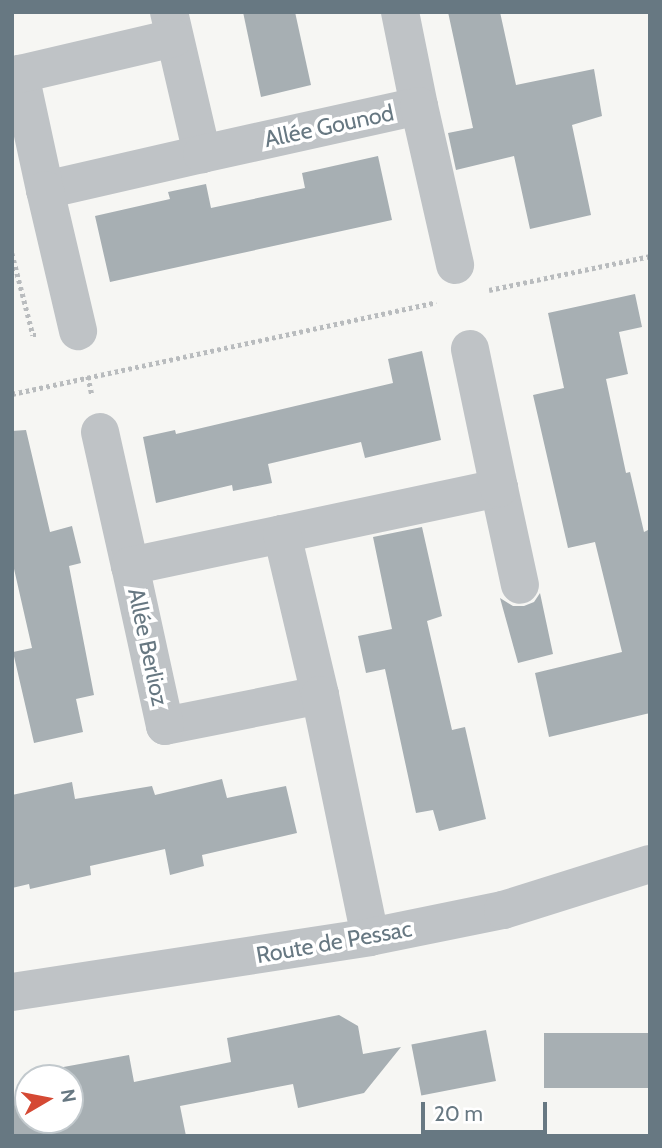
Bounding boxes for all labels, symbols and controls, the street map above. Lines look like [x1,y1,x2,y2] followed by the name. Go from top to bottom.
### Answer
[262,99,396,153] street label: Allée Gounod
[122,586,174,708] street label: Allée Berlioz
[254,915,414,969] street label: Route de Pessac
[14,1064,84,1134] north arrow
[56,1087,81,1104] text: N
[424,1088,550,1132] scale bar
[434,1101,483,1126] text: 20 m

